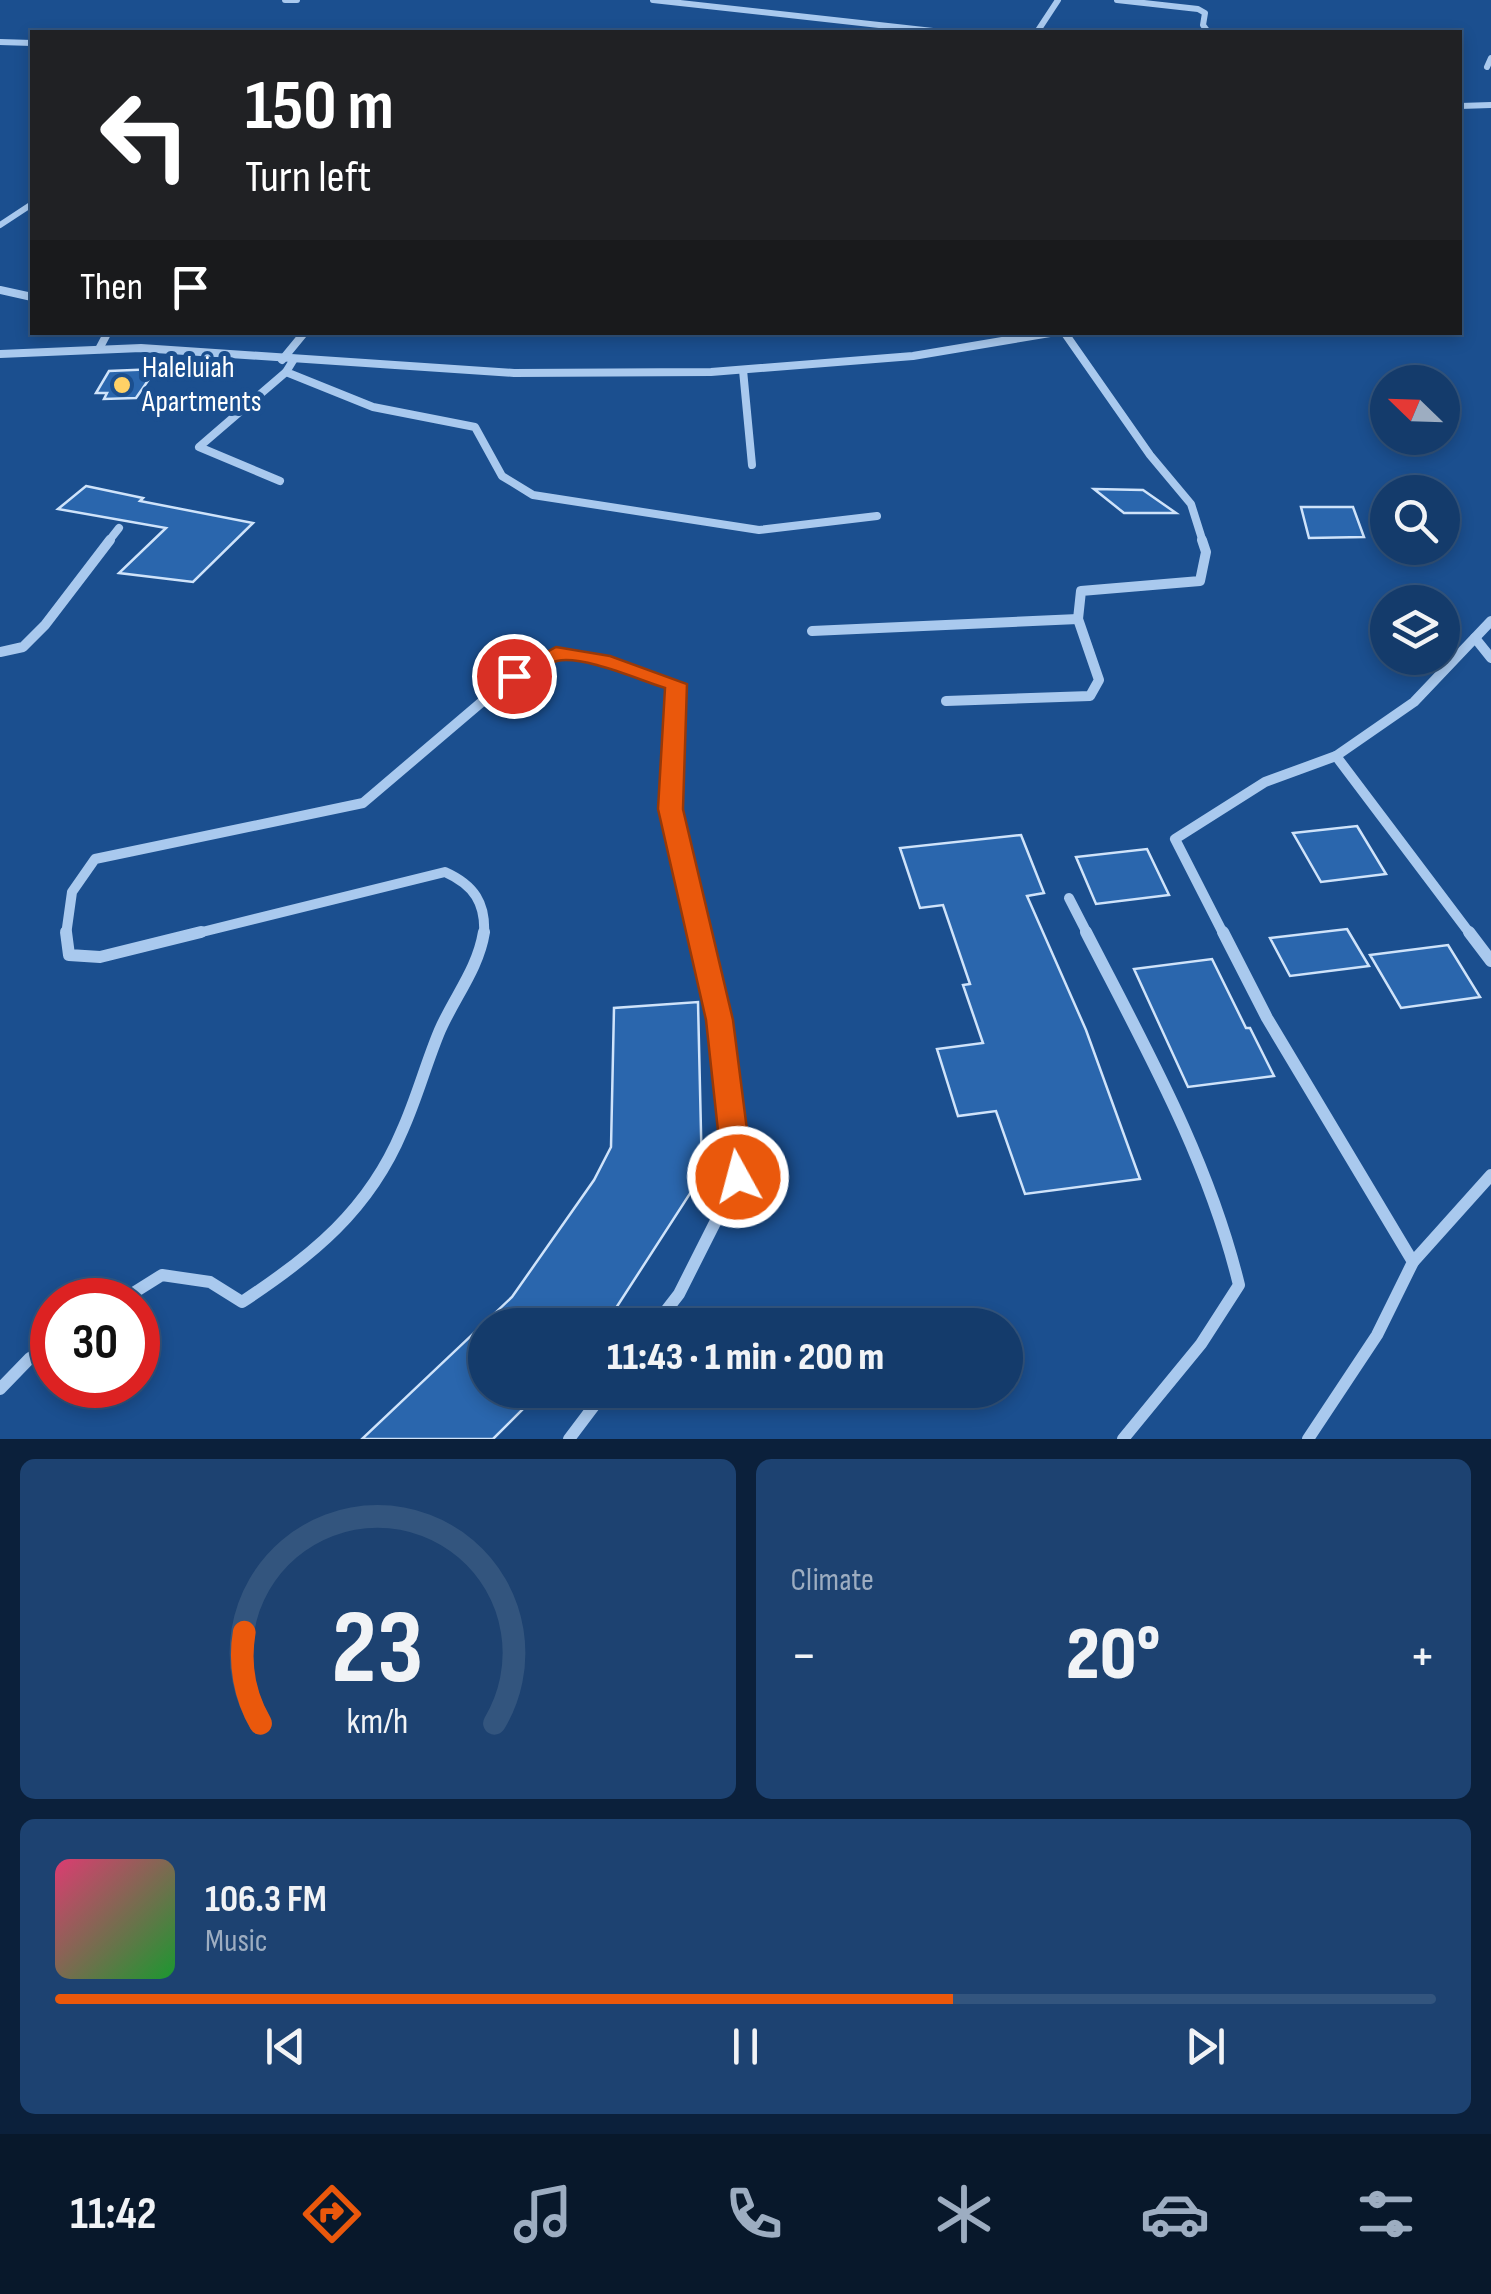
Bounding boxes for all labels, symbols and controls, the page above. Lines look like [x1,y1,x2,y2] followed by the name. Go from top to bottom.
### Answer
[245,65,394,149] text: 150 m
[80,70,210,200] icon: left
[245,150,371,205] text: Turn left
[163,260,218,315] icon: arrive
[80,265,143,310] text: Then
[141,350,262,420] place label: Haleluiah Apartments
[1370,365,1460,455] north arrow
[1370,365,1460,675] map controls
[111,374,133,396] marker: Haleluiah Apartments
[1370,475,1460,565] button: search
[1370,585,1460,675] button: layers
[472,634,557,719] pin
[487,649,542,704] icon: arrive
[686,1125,790,1229] position arrow
[30,1278,160,1408] speed limit sign: 30
[607,1335,884,1380] text: 11:43 · 1 min · 200 m
[791,1561,874,1600] text: Climate
[332,1587,424,1712] text: 23
[1066,1610,1160,1701] text: 20°
[791,1623,817,1690] text: −
[1409,1623,1436,1690] text: +
[347,1701,409,1744] text: km/h
[205,1877,327,1922] text: 106.3 FM
[205,1922,268,1961] text: Music
[258,2019,313,2074] icon: previous
[718,2019,773,2074] icon: pause
[1178,2019,1233,2074] icon: next
[297,2179,367,2249] icon: directions
[508,2179,578,2249] icon: music
[719,2179,789,2249] icon: phone
[929,2179,999,2249] icon: climate
[1140,2179,1210,2249] icon: car
[1351,2179,1421,2249] icon: filters
[70,2187,156,2242] text: 11:42

